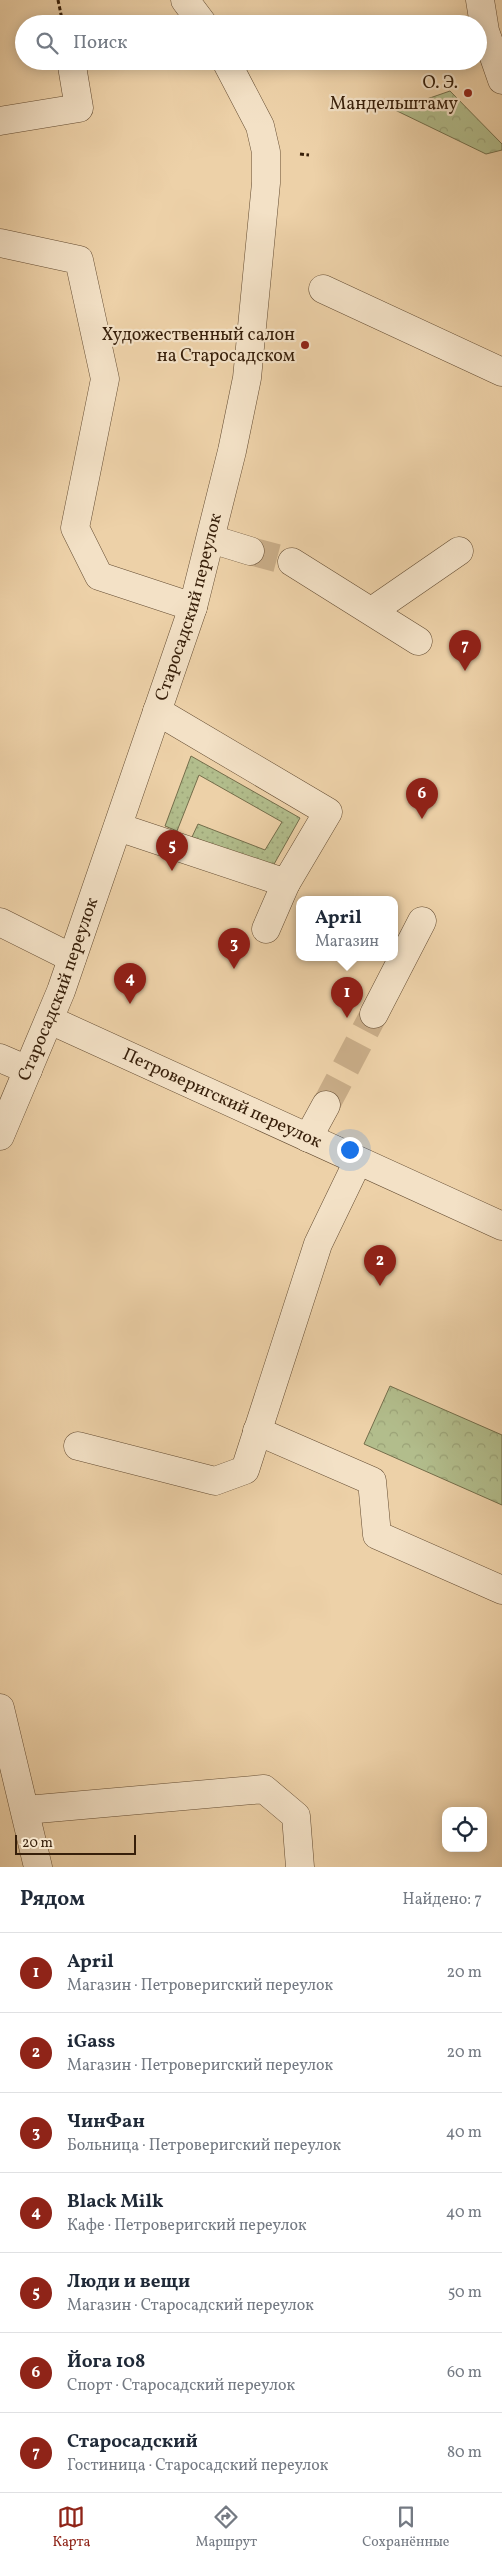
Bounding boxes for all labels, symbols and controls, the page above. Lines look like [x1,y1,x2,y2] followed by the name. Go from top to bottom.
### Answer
[15,15,487,70] search box
[33,29,61,57] icon: search
[73,30,127,56] text: Поиск
[329,71,458,117] place label: О. Э. Мандельштаму
[462,87,474,99] marker: О. Э. Мандельштаму
[102,323,295,369] place label: Художественный салон на Старосадском
[299,339,311,351] marker: Художественный салон на Старосадском
[149,510,229,704] street label: Старосадский переулок
[449,630,481,671] pin: 7
[406,778,438,819] pin: 6
[156,830,188,871] pin: 5
[12,894,105,1085] street label: Старосадский переулок
[296,896,398,961] popup
[315,905,362,931] text: April
[218,928,250,969] pin: 3
[315,931,379,953] text: Магазин
[114,963,146,1004] pin: 4
[331,977,363,1018] pin: 1
[118,1042,326,1155] street label: Петроверигский переулок
[337,1137,363,1163] your location
[364,1245,396,1286] pin: 2
[442,1807,487,1852] map controls
[442,1807,487,1852] button: locate
[15,1832,136,1855] scale bar
[22,1834,53,1853] text: 20 m
[20,1885,85,1914] text: Рядом
[403,1889,482,1911] text: Найдено: 7
[67,1949,114,1975] text: April
[33,1962,39,1984] text: 1
[447,1962,482,1984] text: 20 m
[67,1975,333,1997] text: Магазин · Петроверигский переулок
[67,2029,115,2055] text: iGass
[32,2042,40,2064] text: 2
[447,2042,482,2064] text: 20 m
[67,2055,333,2077] text: Магазин · Петроверигский переулок
[67,2109,145,2135] text: ЧинФан
[32,2122,40,2144] text: 3
[446,2122,482,2144] text: 40 m
[67,2135,341,2157] text: Больница · Петроверигский переулок
[67,2189,164,2215] text: Black Milk
[31,2202,41,2224] text: 4
[446,2202,482,2224] text: 40 m
[67,2215,306,2237] text: Кафе · Петроверигский переулок
[67,2269,190,2295] text: Люди и вещи
[32,2282,40,2304] text: 5
[448,2282,482,2304] text: 50 m
[67,2295,314,2317] text: Магазин · Старосадский переулок
[67,2349,145,2375] text: Йога 108
[32,2362,40,2384] text: 6
[447,2362,482,2384] text: 60 m
[67,2375,295,2397] text: Спорт · Старосадский переулок
[67,2429,198,2455] text: Старосадский
[32,2442,40,2464] text: 7
[447,2442,482,2464] text: 80 m
[67,2455,328,2477] text: Гостиница · Старосадский переулок
[52,2503,90,2552] tab: Карта
[195,2503,257,2552] tab: Маршрут
[362,2503,450,2552] tab: Сохранённые

